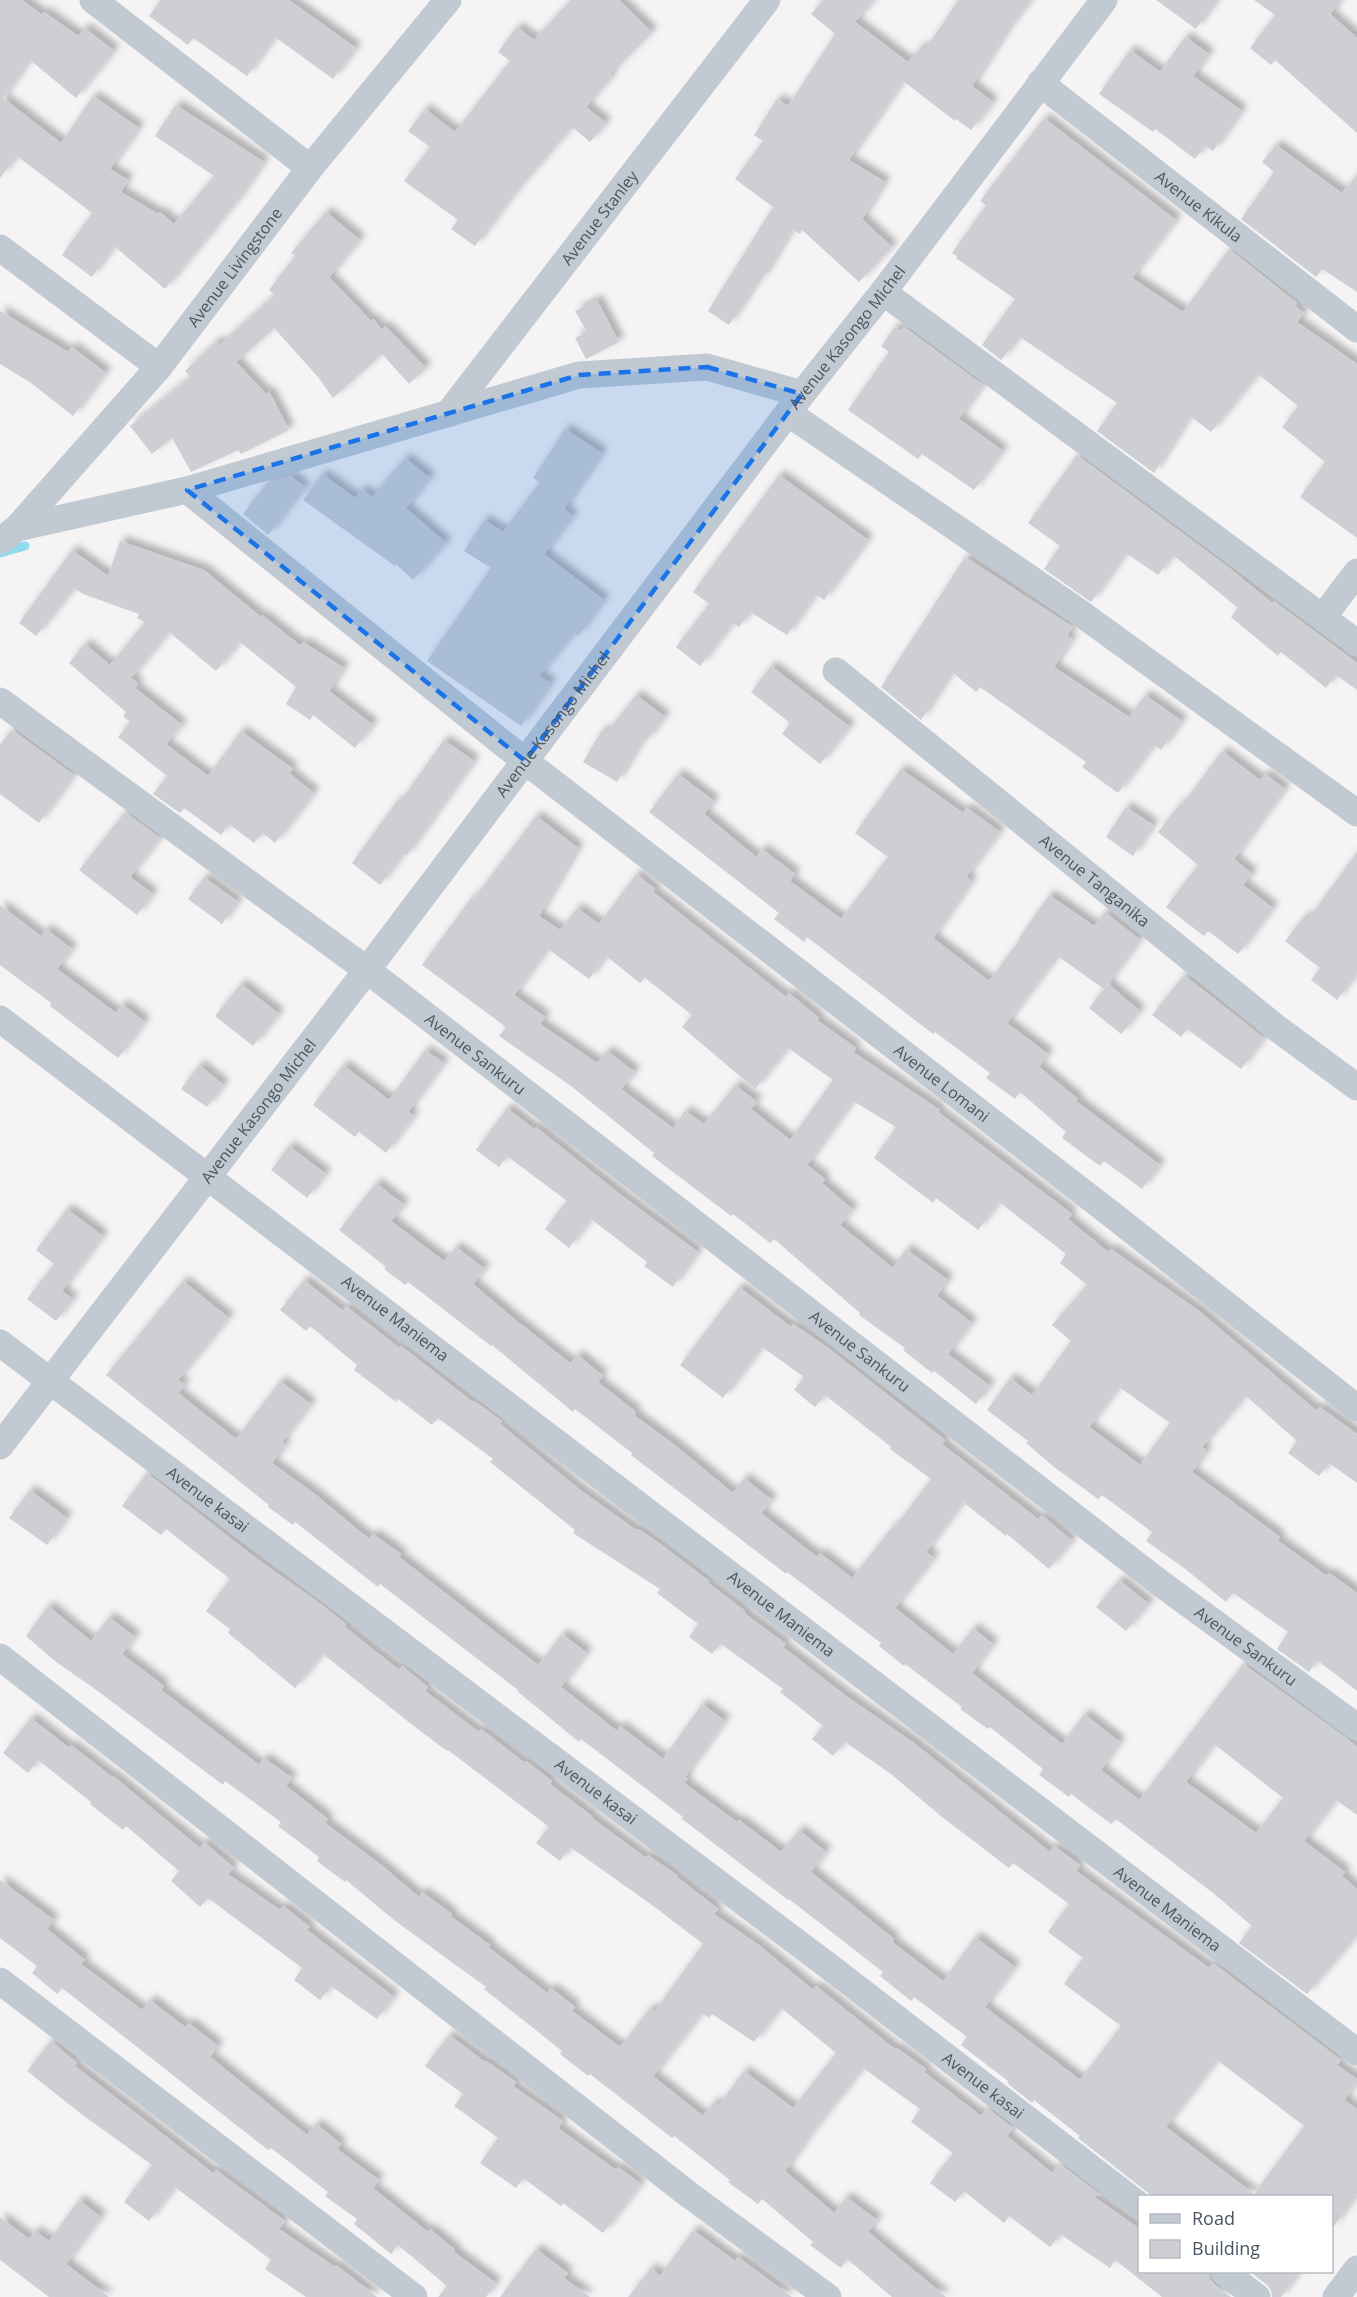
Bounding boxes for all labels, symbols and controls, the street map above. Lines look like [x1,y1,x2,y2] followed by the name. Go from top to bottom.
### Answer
[556,165,644,269] street label: Avenue Stanley
[1151,165,1247,247] street label: Avenue Kikula
[182,203,287,331] street label: Avenue Livingstone
[783,261,910,414] street label: Avenue Kasongo Michel
[490,647,615,802] street label: Avenue Kasongo Michel
[1035,829,1155,932] street label: Avenue Tanganika
[420,1008,530,1100] street label: Avenue Sankuru
[196,1034,321,1188] street label: Avenue Kasongo Michel
[889,1039,994,1127] street label: Avenue Lomani
[337,1270,454,1366] street label: Avenue Maniema
[805,1305,915,1397] street label: Avenue Sankuru
[162,1461,253,1537] street label: Avenue kasai
[723,1566,840,1662] street label: Avenue Maniema
[1190,1601,1302,1691] street label: Avenue Sankuru
[551,1753,642,1830] street label: Avenue kasai
[1109,1861,1226,1957] street label: Avenue Maniema
[938,2047,1029,2124] street label: Avenue kasai
[1138,2195,1333,2273] legend
[1192,2206,1235,2230] text: Road
[1192,2236,1260,2260] text: Building

